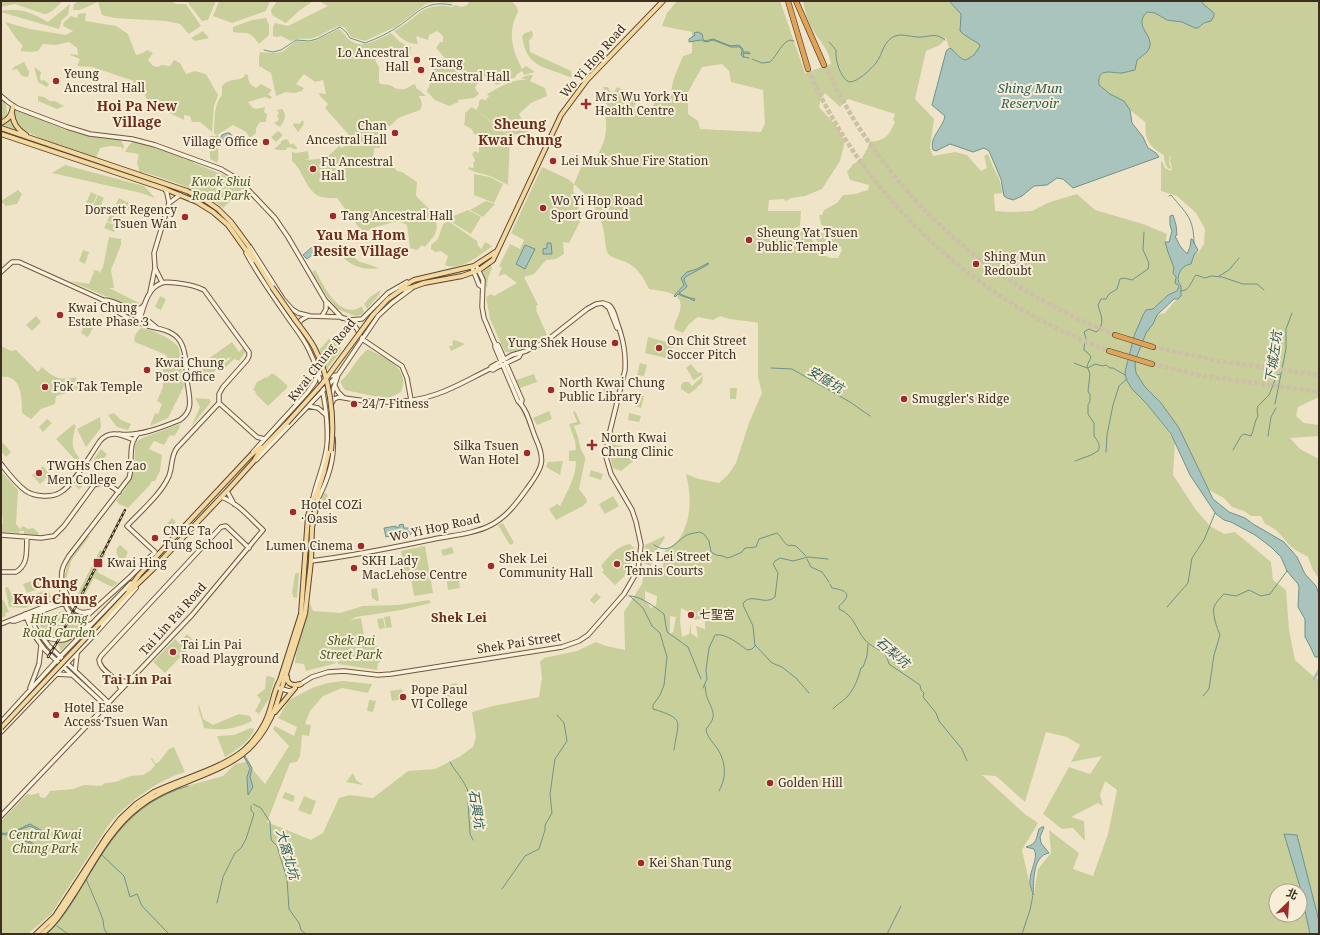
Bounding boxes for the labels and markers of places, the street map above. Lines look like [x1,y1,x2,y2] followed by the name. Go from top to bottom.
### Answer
[337,44,409,75] place label: Lo Ancestral Hall
[429,54,510,85] place label: Tsang Ancestral Hall
[412,55,422,65] marker: Lo Ancestral Hall
[63,65,145,96] place label: Yeung Ancestral Hall
[416,65,426,75] marker: Tsang Ancestral Hall
[51,76,61,86] marker: Yeung Ancestral Hall
[595,88,689,119] place label: Mrs Wu York Yu Health Centre
[580,98,592,110] marker: Mrs Wu York Yu Health Centre
[306,117,387,148] place label: Chan Ancestral Hall
[390,128,400,138] marker: Chan Ancestral Hall
[183,133,258,150] place label: Village Office
[261,137,271,147] marker: Village Office
[561,152,709,169] place label: Lei Muk Shue Fire Station
[321,153,393,184] place label: Fu Ancestral Hall
[548,156,558,166] marker: Lei Muk Shue Fire Station
[308,164,318,174] marker: Fu Ancestral Hall
[551,192,644,223] place label: Wo Yi Hop Road Sport Ground
[85,201,177,232] place label: Dorsett Regency Tsuen Wan
[538,203,548,213] marker: Wo Yi Hop Road Sport Ground
[341,207,453,224] place label: Tang Ancestral Hall
[328,211,338,221] marker: Tang Ancestral Hall
[180,212,190,222] marker: Dorsett Regency Tsuen Wan
[757,224,858,255] place label: Sheung Yat Tsuen Public Temple
[744,235,754,245] marker: Sheung Yat Tsuen Public Temple
[984,248,1046,279] place label: Shing Mun Redoubt
[971,259,981,269] marker: Shing Mun Redoubt
[68,299,149,330] place label: Kwai Chung Estate Phase 3
[55,310,65,320] marker: Kwai Chung Estate Phase 3
[667,332,746,363] place label: On Chit Street Soccer Pitch
[507,334,607,351] place label: Yung Shek House
[610,338,620,348] marker: Yung Shek House
[654,343,664,353] marker: On Chit Street Soccer Pitch
[155,354,224,385] place label: Kwai Chung Post Office
[142,365,152,375] marker: Kwai Chung Post Office
[559,374,665,405] place label: North Kwai Chung Public Library
[53,378,143,395] place label: Fok Tak Temple
[40,382,50,392] marker: Fok Tak Temple
[546,385,556,395] marker: North Kwai Chung Public Library
[912,390,1009,407] place label: Smuggler's Ridge
[899,394,909,404] marker: Smuggler's Ridge
[362,395,429,412] place label: 24/7 Fitness
[349,399,359,409] marker: 24/7 Fitness
[601,429,673,460] place label: North Kwai Chung Clinic
[454,437,519,468] place label: Silka Tsuen Wan Hotel
[586,439,598,451] marker: North Kwai Chung Clinic
[522,448,532,458] marker: Silka Tsuen Wan Hotel
[47,457,146,488] place label: TWGHs Chen Zao Men College
[34,468,44,478] marker: TWGHs Chen Zao Men College
[301,496,362,527] place label: Hotel COZi · Oasis
[288,507,298,517] marker: Hotel COZi · Oasis
[163,522,233,553] place label: CNEC Ta Tung School
[150,533,160,543] marker: CNEC Ta Tung School
[266,537,353,554] place label: Lumen Cinema
[356,541,366,551] marker: Lumen Cinema
[625,548,710,579] place label: Shek Lei Street Tennis Courts
[499,550,593,581] place label: Shek Lei Community Hall
[362,552,467,583] place label: SKH Lady MacLehose Centre
[107,554,167,571] place label: Kwai Hing
[92,557,104,569] marker: Kwai Hing
[612,559,622,569] marker: Shek Lei Street Tennis Courts
[486,561,496,571] marker: Shek Lei Community Hall
[349,563,359,573] marker: SKH Lady MacLehose Centre
[699,606,735,623] place label: 七聖宮
[686,610,696,620] marker: 七聖宮
[181,636,280,667] place label: Tai Lin Pai Road Playground
[168,647,178,657] marker: Tai Lin Pai Road Playground
[411,681,468,712] place label: Pope Paul VI College
[398,692,408,702] marker: Pope Paul VI College
[64,699,168,730] place label: Hotel Ease Access·Tsuen Wan
[51,710,61,720] marker: Hotel Ease Access·Tsuen Wan
[778,774,843,791] place label: Golden Hill
[765,778,775,788] marker: Golden Hill
[649,854,732,871] place label: Kei Shan Tung
[636,858,646,868] marker: Kei Shan Tung

